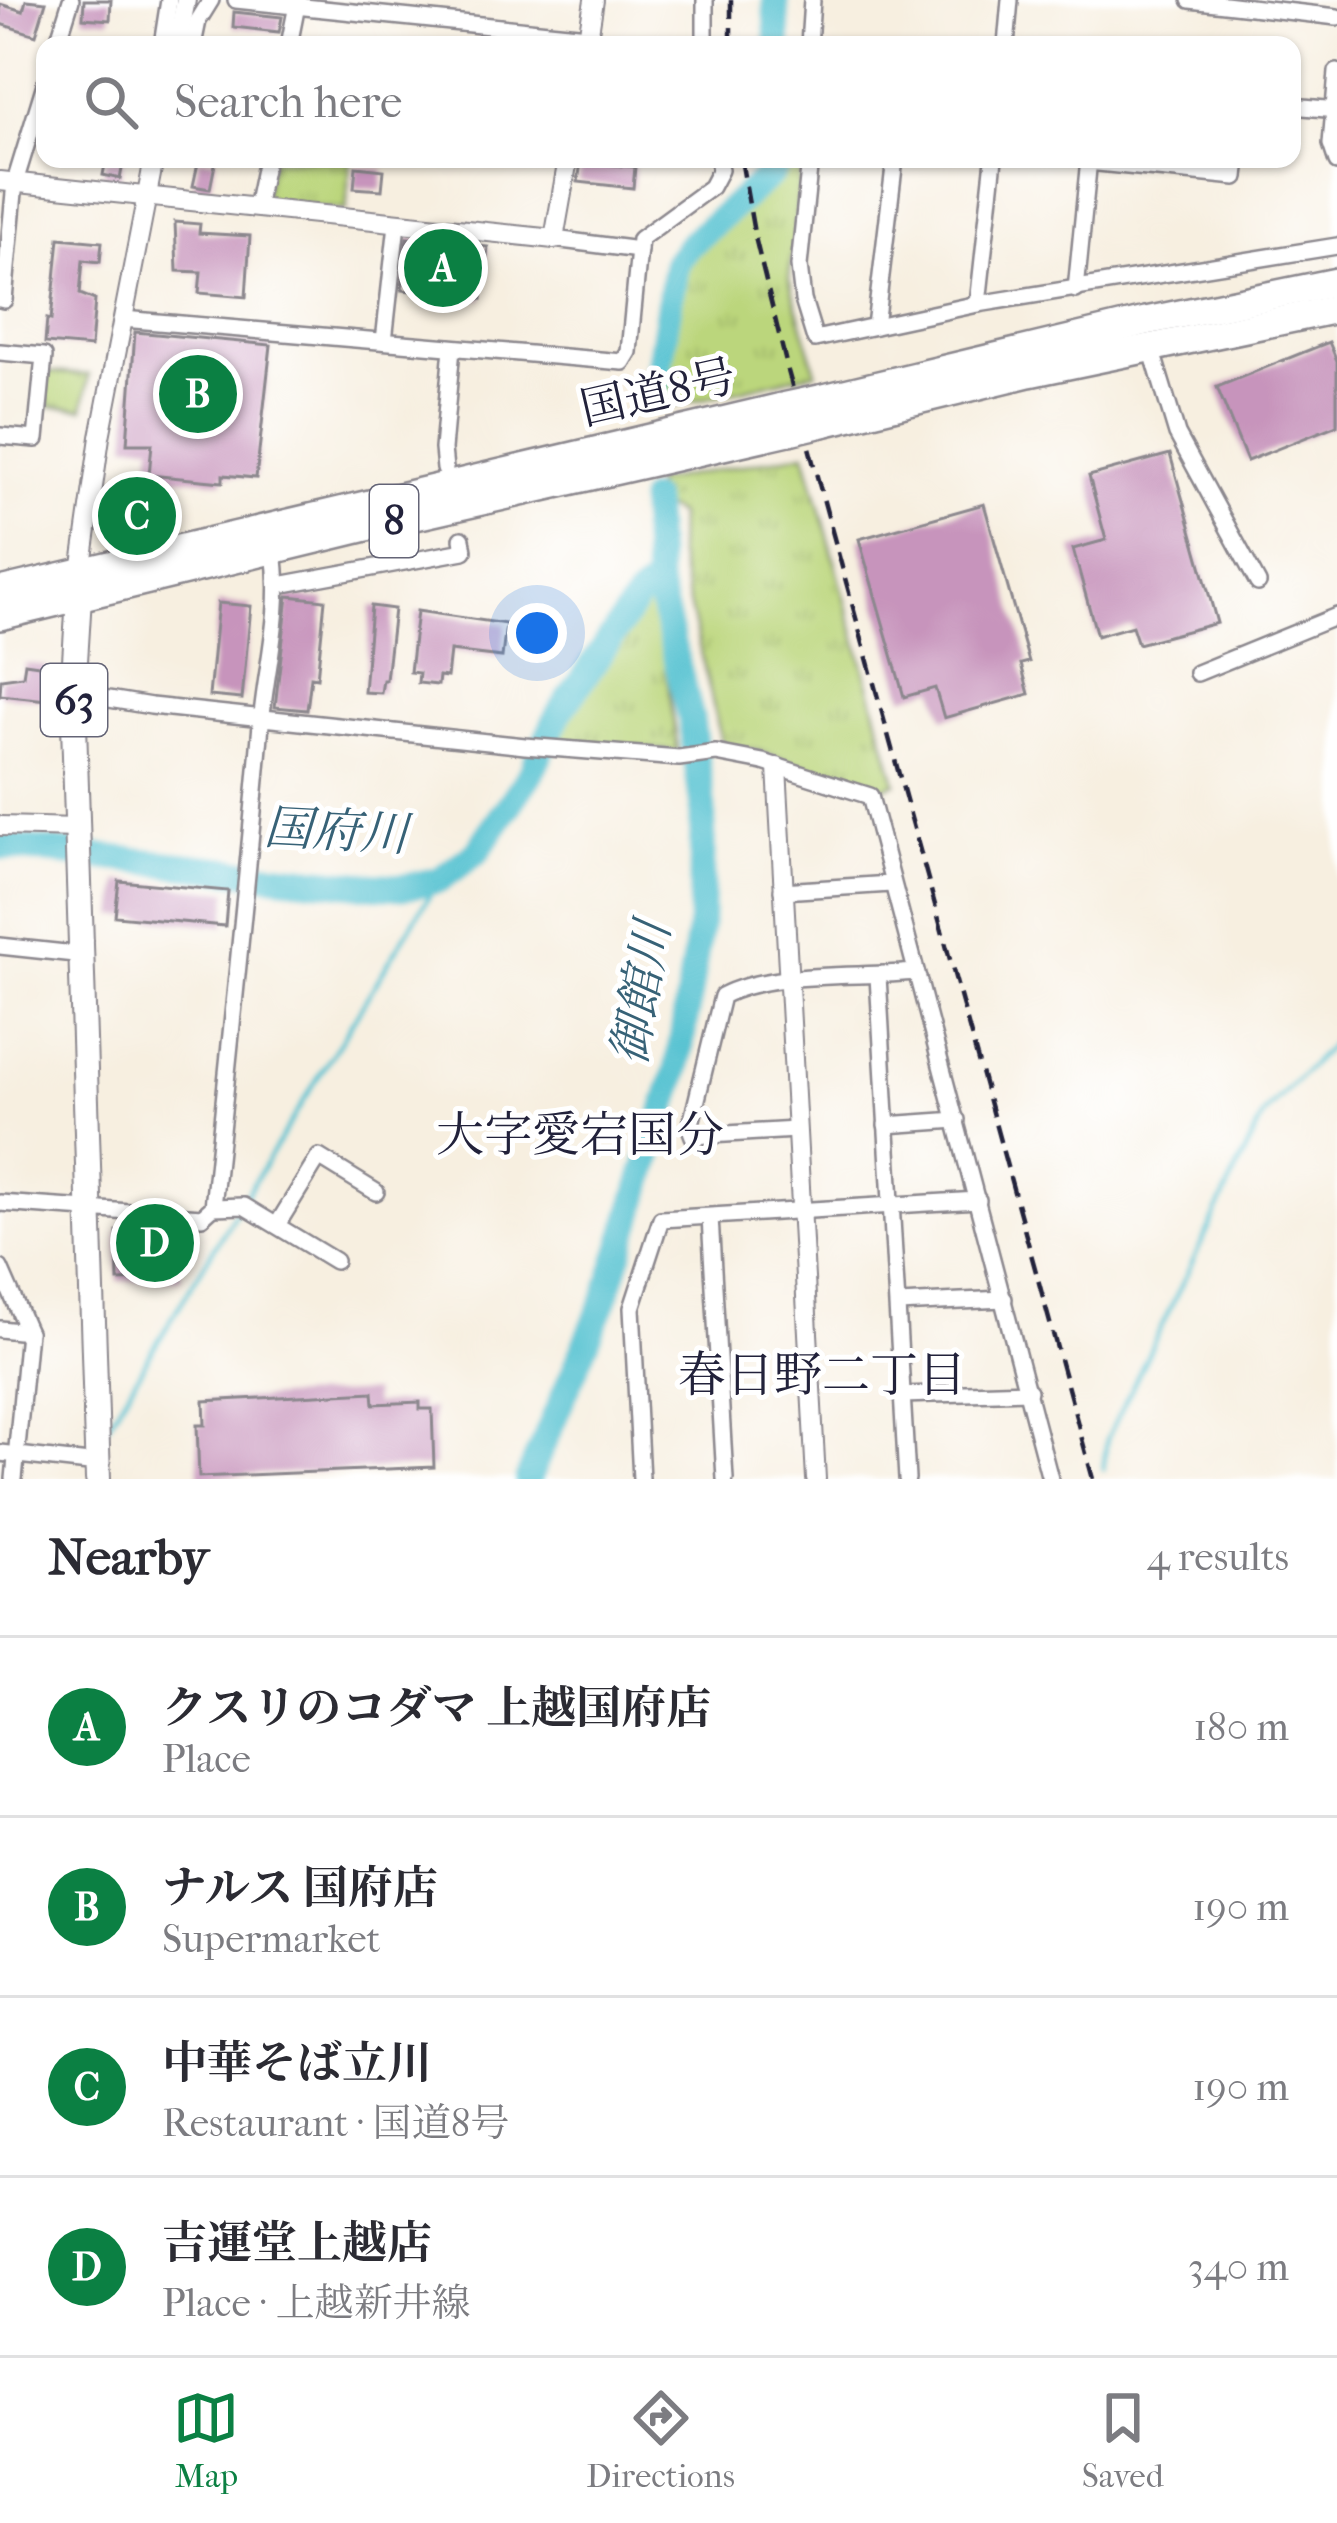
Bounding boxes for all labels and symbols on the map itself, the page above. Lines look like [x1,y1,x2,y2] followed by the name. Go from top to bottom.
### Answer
[404,223,482,313] pin: A
[159,349,237,439] pin: B
[575,349,741,437] street label: 国道8号
[98,471,176,561] pin: C
[370,485,418,557] road number: 8
[507,603,567,663] your location
[41,664,107,736] road number: 63
[263,799,414,863] water label: 国府川
[601,912,682,1069] water label: 御館川
[436,1107,724,1163] district label: 大字愛宕国分
[116,1198,194,1288] pin: D
[678,1347,966,1403] district label: 春日野二丁目

